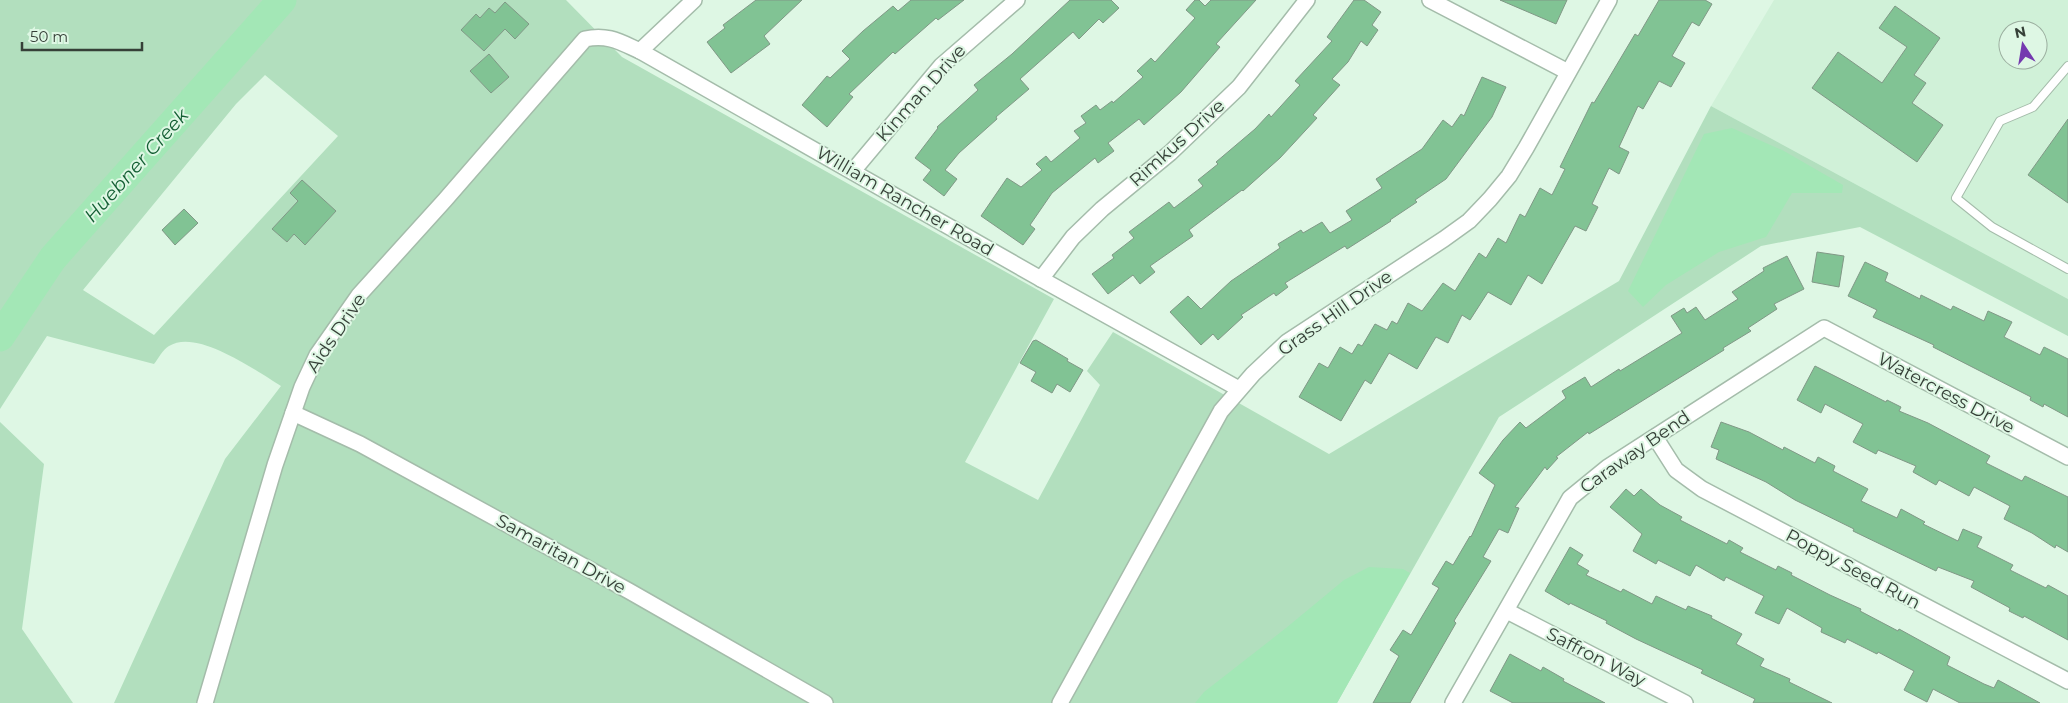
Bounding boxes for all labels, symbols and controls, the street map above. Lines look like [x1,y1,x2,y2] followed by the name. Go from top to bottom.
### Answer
[22,20,142,52] scale bar
[1998,20,2048,70] north arrow
[2013,22,2028,42] text: N
[30,27,68,46] text: 50 m
[871,40,971,146] street label: Kinman Drive
[1125,94,1229,191] street label: Rimkus Drive
[79,103,194,227] water label: Huebner Creek
[812,141,998,261] street label: William Rancher Road
[1274,265,1396,361] street label: Grass Hill Drive
[302,289,371,377] street label: Aids Drive
[1874,348,2018,438] street label: Watercress Drive
[1576,406,1694,498] street label: Caraway Bend
[492,509,630,599] street label: Samaritan Drive
[1782,524,1924,614] street label: Poppy Seed Run
[1543,623,1649,691] street label: Saffron Way

